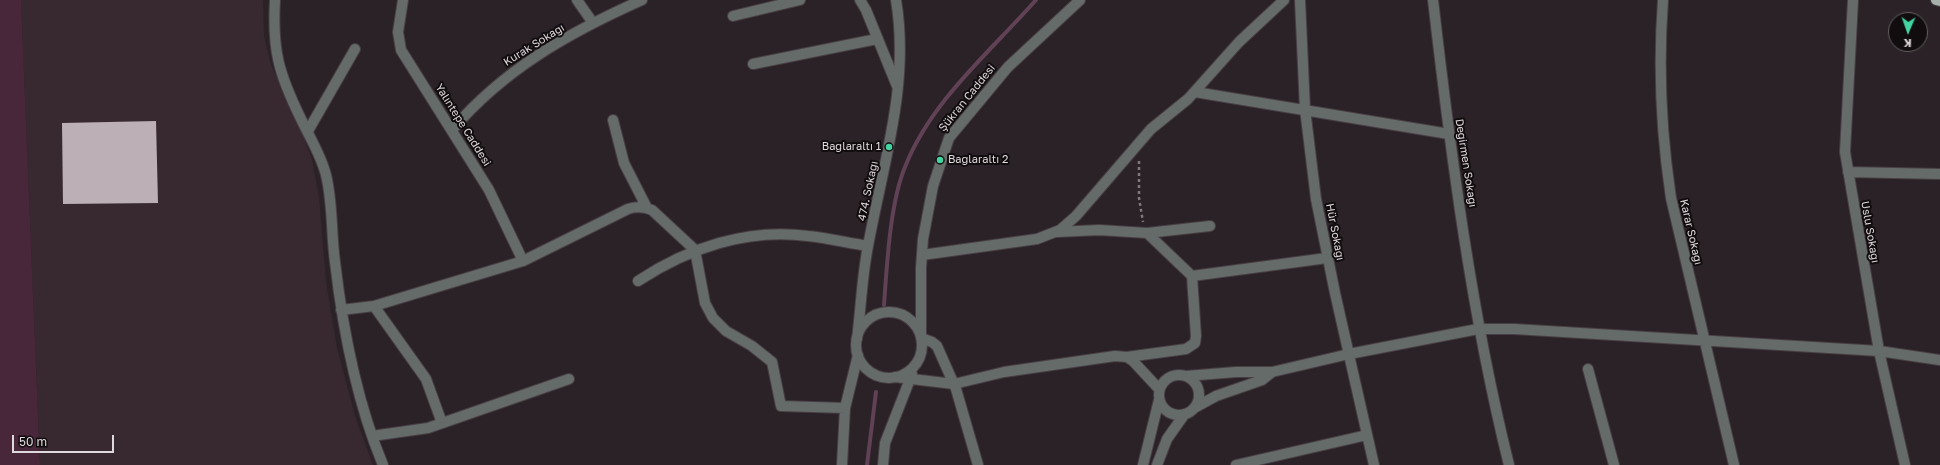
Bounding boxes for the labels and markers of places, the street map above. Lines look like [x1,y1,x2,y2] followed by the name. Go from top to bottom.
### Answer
[822,140,881,154] place label: Bağlaraltı 1
[884,142,894,152] marker: Bağlaraltı 1
[948,153,1008,167] place label: Bağlaraltı 2
[935,155,945,165] marker: Bağlaraltı 2

